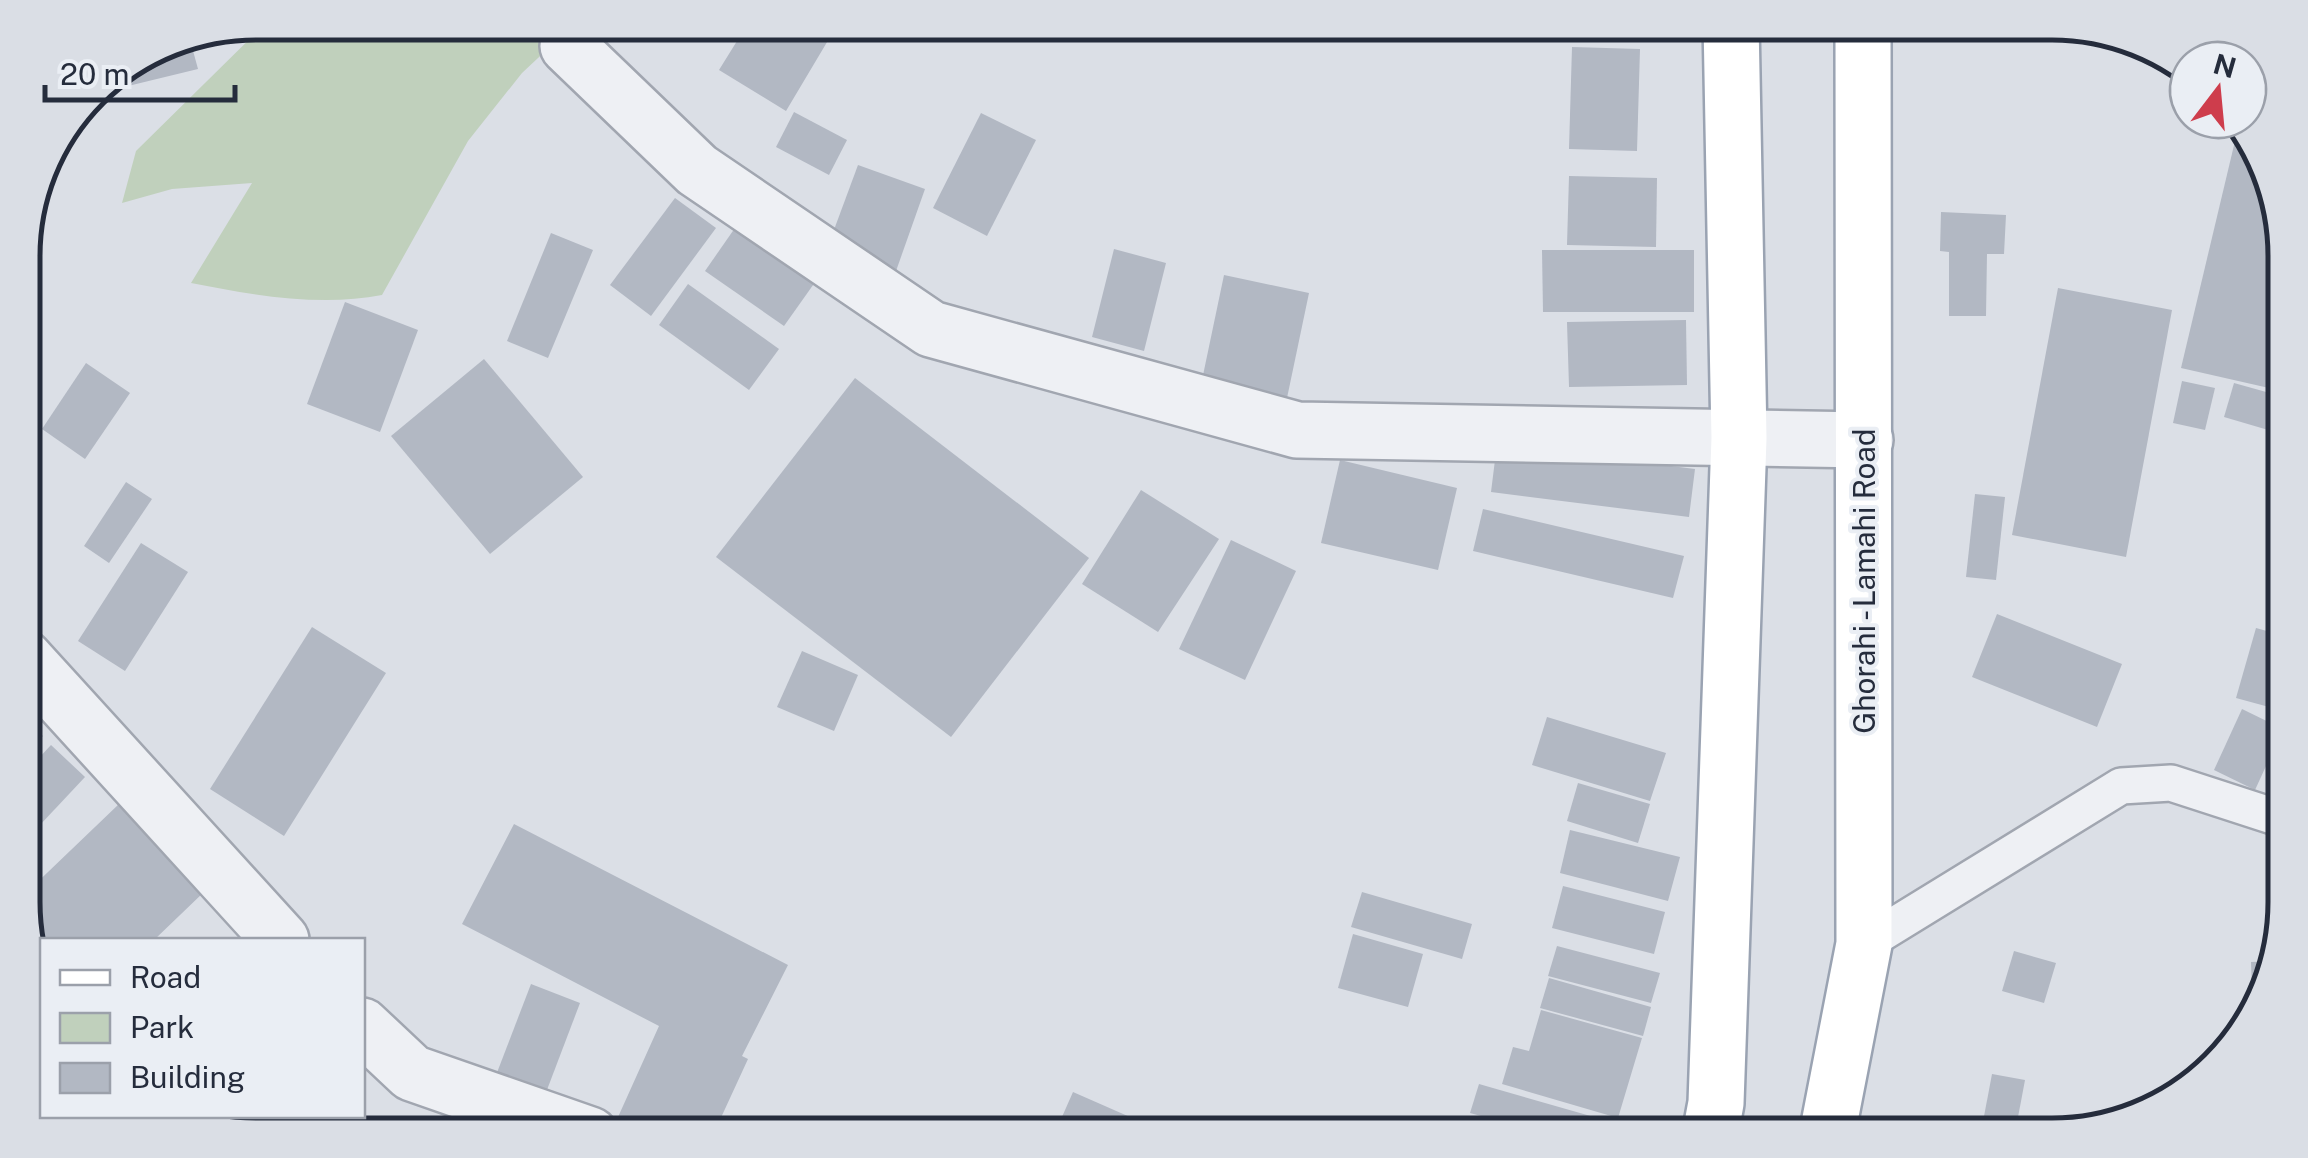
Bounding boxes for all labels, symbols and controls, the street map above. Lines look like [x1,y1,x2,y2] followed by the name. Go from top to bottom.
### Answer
[45,40,235,102] scale bar
[2168,40,2268,140] north arrow
[2210,47,2240,84] text: N
[60,56,129,92] text: 20 m
[1846,428,1882,734] street label: Ghorahi - Lamahi Road
[40,938,365,1118] legend
[130,959,201,995] text: Road
[130,1009,194,1045] text: Park
[130,1059,245,1095] text: Building

